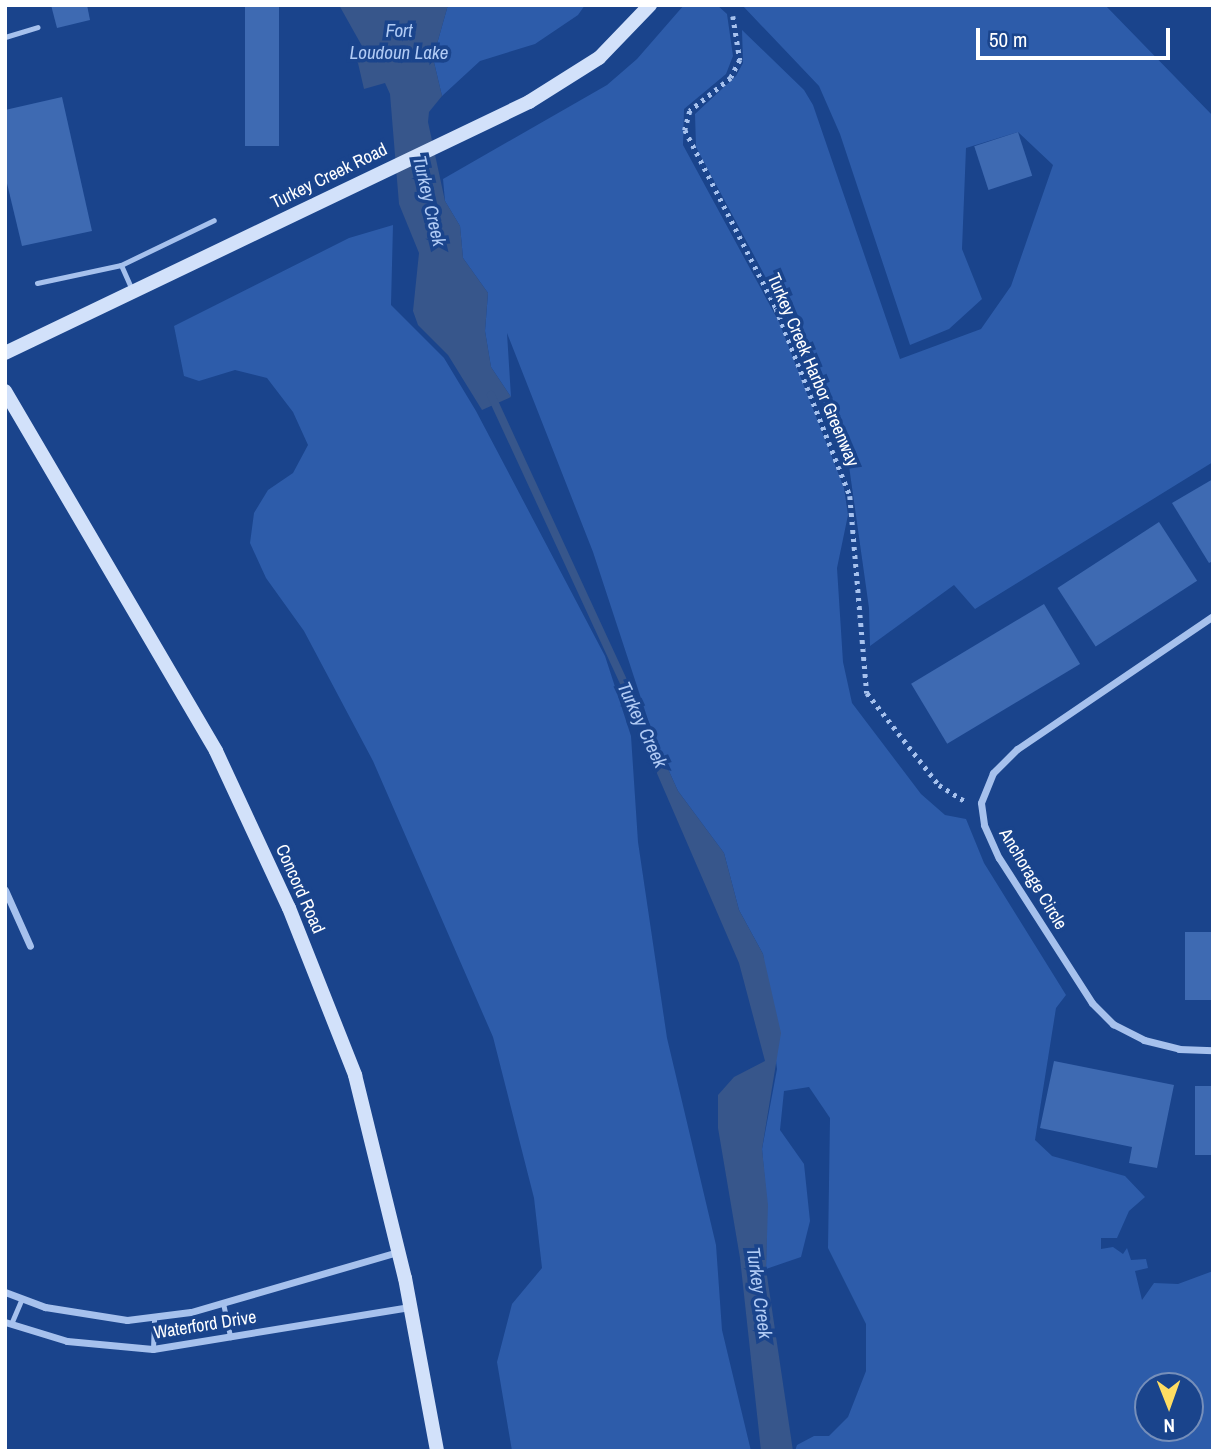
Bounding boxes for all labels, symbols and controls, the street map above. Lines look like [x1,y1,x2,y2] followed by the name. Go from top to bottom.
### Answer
[980,14,1174,58] scale bar
[350,20,448,64] water label: Fort Loudoun Lake
[989,25,1027,54] text: 50 m
[267,139,391,213] street label: Turkey Creek Road
[408,154,450,248] water label: Turkey Creek
[762,270,864,470] street label: Turkey Creek Harbor Greenway
[612,678,672,772] water label: Turkey Creek
[994,825,1072,933] street label: Anchorage Circle
[271,841,329,937] street label: Concord Road
[741,1246,777,1340] water label: Turkey Creek
[152,1306,258,1344] street label: Waterford Drive
[1134,1372,1204,1442] north arrow
[1163,1413,1175,1439] text: N

